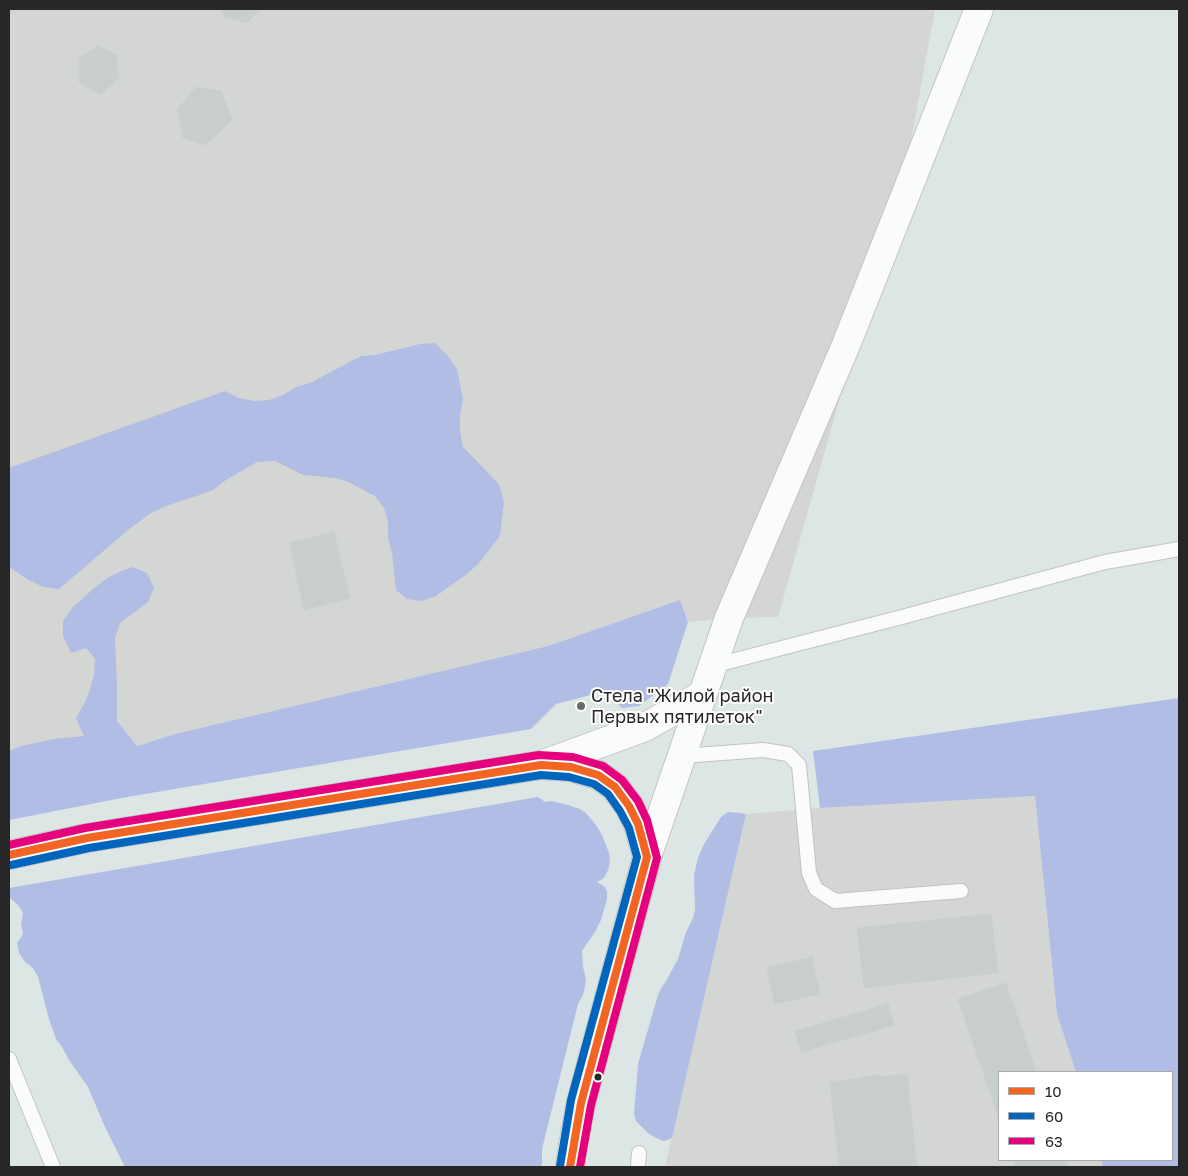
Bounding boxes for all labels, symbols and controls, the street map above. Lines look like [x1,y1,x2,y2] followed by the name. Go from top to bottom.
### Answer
[591,685,773,728] place label: Стела "Жилой район Первых пятилеток"
[575,700,587,712] marker: Стела "Жилой район Первых пятилеток"
[998,1071,1173,1161] legend
[593,1072,603,1082] unlabelled marker
[1045,1082,1062,1100] text: 10
[1045,1107,1063,1125] text: 60
[1045,1132,1063,1150] text: 63

